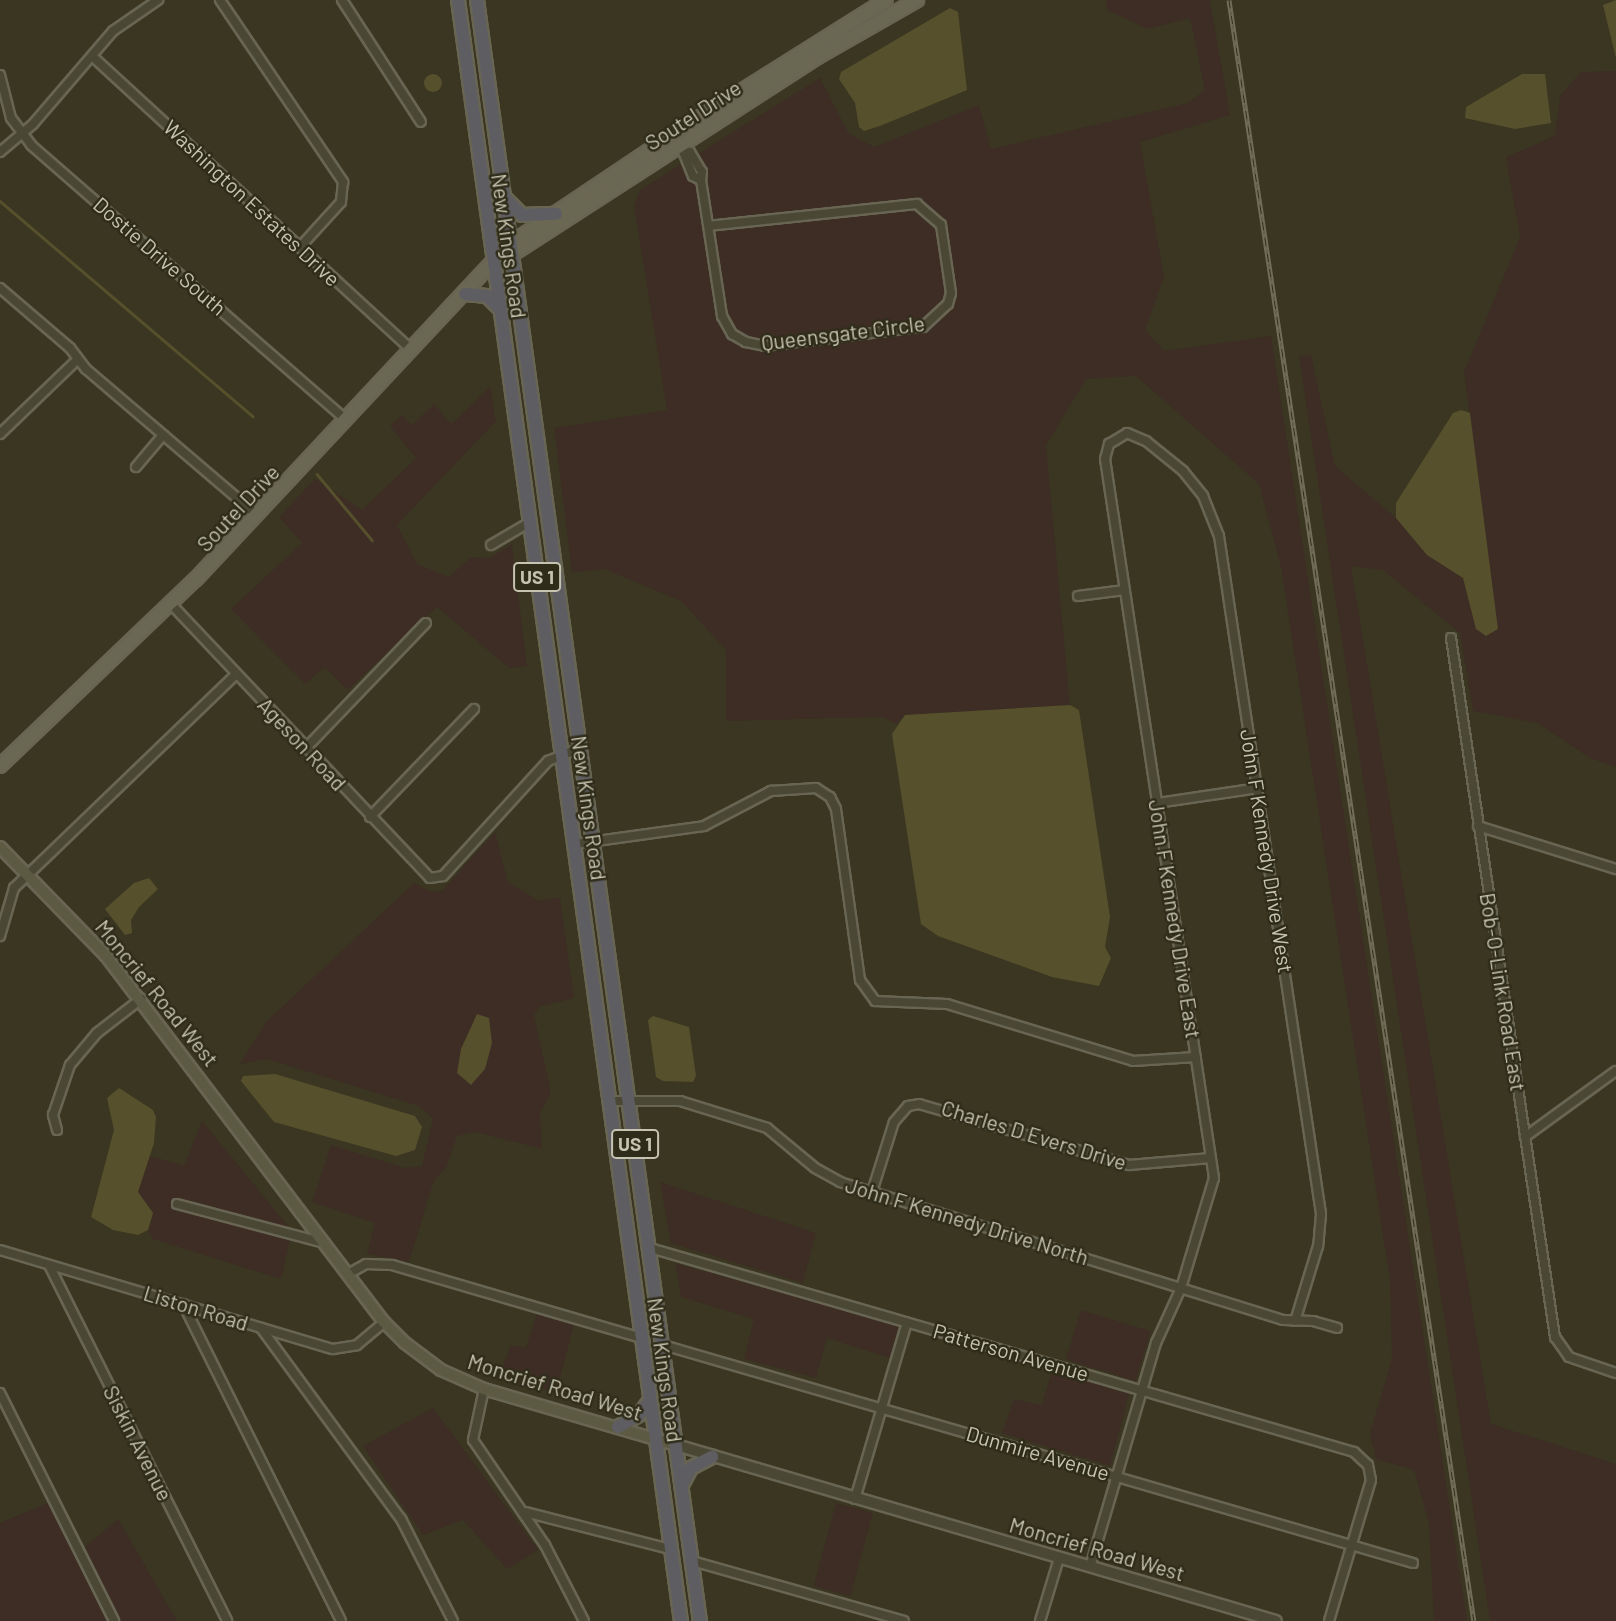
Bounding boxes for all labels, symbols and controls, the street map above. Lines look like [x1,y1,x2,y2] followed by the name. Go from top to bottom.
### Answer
[640,75,746,155] street label: Soutel Drive
[158,115,346,291] street label: Washington Estates Drive
[486,172,532,320] street label: New Kings Road
[88,191,232,321] street label: Dostie Drive South
[760,310,926,356] street label: Queensgate Circle
[192,459,284,557] street label: Soutel Drive
[512,562,562,592] road number: US 1
[253,692,351,796] street label: Ageson Road
[1235,727,1299,975] street label: John F Kennedy Drive West
[566,734,612,882] street label: New Kings Road
[1144,798,1206,1040] street label: John F Kennedy Drive East
[1475,891,1531,1093] street label: Bob-O-Link Road East
[90,915,224,1071] street label: Moncrief Road West
[939,1095,1129,1175] street label: Charles D Evers Drive
[610,1128,660,1160] road number: US 1
[842,1172,1092,1270] street label: John F Kennedy Drive North
[141,1280,251,1336] street label: Liston Road
[642,1296,688,1444] street label: New Kings Road
[930,1318,1092,1386] street label: Patterson Avenue
[465,1348,645,1426] street label: Moncrief Road West
[98,1381,178,1505] street label: Siskin Avenue
[964,1421,1112,1485] street label: Dunmire Avenue
[1007,1512,1187,1586] street label: Moncrief Road West

